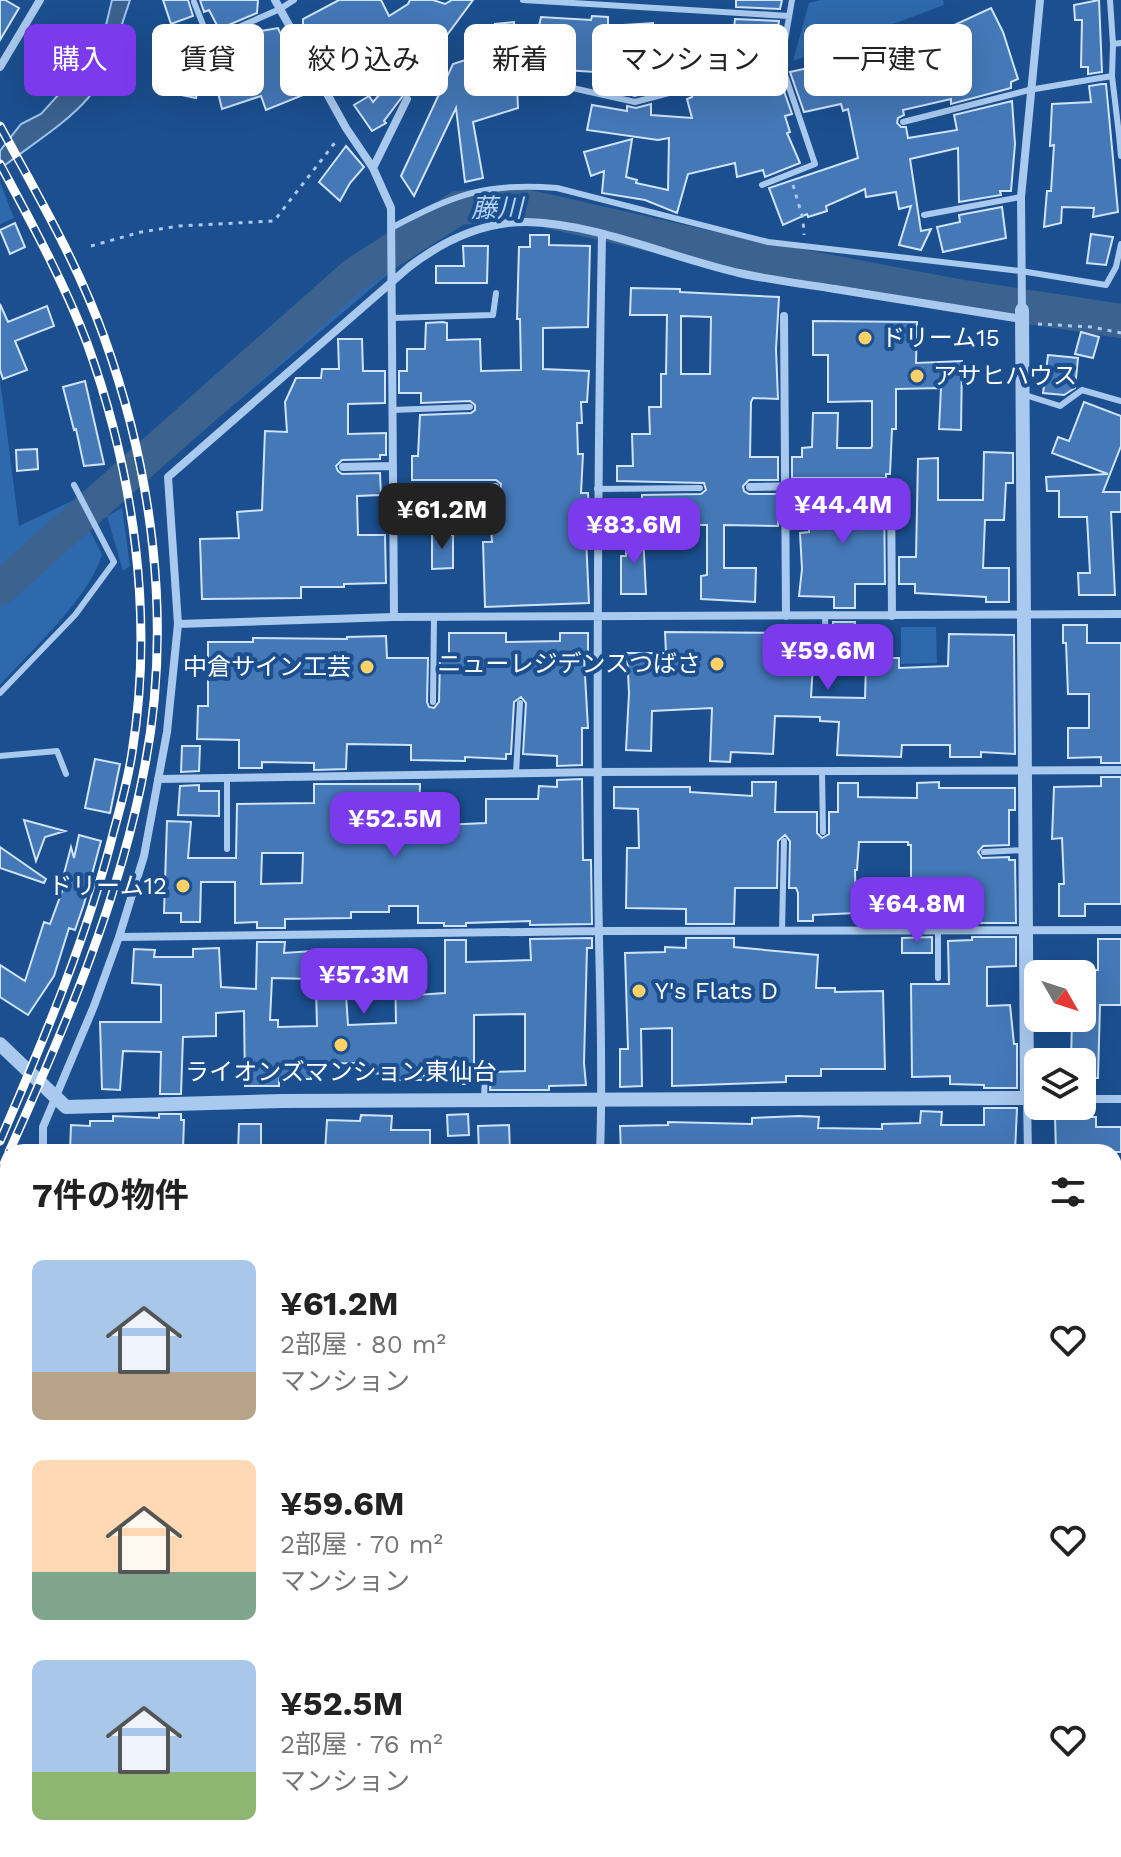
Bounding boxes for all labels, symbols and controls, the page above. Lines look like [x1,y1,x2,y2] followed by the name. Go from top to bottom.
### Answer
[24,24,136,96] chip: 購入
[152,24,264,96] chip: 賃貸
[280,24,448,96] chip: 絞り込み
[464,24,576,96] chip: 新着
[592,24,788,96] chip: マンション
[804,24,972,96] chip: 一戸建て
[471,193,526,223] water label: 藤川
[881,324,1000,352] place label: ドリーム15
[856,329,874,347] marker: ドリーム15
[933,362,1077,390] place label: アサヒハウス
[908,367,926,385] marker: アサヒハウス
[778,478,908,546] pin: ¥44.4M
[377,483,507,551] pin: ¥61.2M
[794,489,892,519] text: ¥44.4M
[397,494,487,524] text: ¥61.2M
[569,498,699,566] pin: ¥83.6M
[586,509,682,539] text: ¥83.6M
[763,624,893,692] pin: ¥59.6M
[780,635,876,665] text: ¥59.6M
[437,650,701,678] place label: ニューレジデンスつばさ
[183,653,351,681] place label: 中倉サイン工芸
[708,655,726,673] marker: ニューレジデンスつばさ
[358,658,376,676] marker: 中倉サイン工芸
[330,792,460,860] pin: ¥52.5M
[348,803,442,833] text: ¥52.5M
[48,872,167,900] place label: ドリーム12
[174,877,192,895] marker: ドリーム12
[852,877,982,945] pin: ¥64.8M
[868,888,966,918] text: ¥64.8M
[299,948,429,1016] pin: ¥57.3M
[318,959,410,989] text: ¥57.3M
[1024,960,1096,1032] north arrow
[1024,960,1096,1120] map controls
[655,977,778,1005] place label: Y's Flats D
[630,982,648,1000] marker: Y's Flats D
[332,1036,350,1054] marker: ライオンズマンション東仙台
[1024,1048,1096,1120] button: layers
[185,1058,497,1086] place label: ライオンズマンション東仙台
[1046,1170,1090,1214] icon: filters
[32,1175,189,1215] text: 7件の物件
[280,1283,399,1323] text: ¥61.2M
[96,1292,192,1388] icon: home
[1046,1318,1090,1362] icon: heart
[280,1329,446,1359] text: 2部屋 · 80 m²
[280,1366,410,1396] text: マンション
[280,1483,405,1523] text: ¥59.6M
[96,1492,192,1588] icon: home
[1046,1518,1090,1562] icon: heart
[280,1529,443,1559] text: 2部屋 · 70 m²
[280,1566,410,1596] text: マンション
[280,1683,403,1723] text: ¥52.5M
[96,1692,192,1788] icon: home
[1046,1718,1090,1762] icon: heart
[280,1729,443,1759] text: 2部屋 · 76 m²
[280,1766,410,1796] text: マンション

